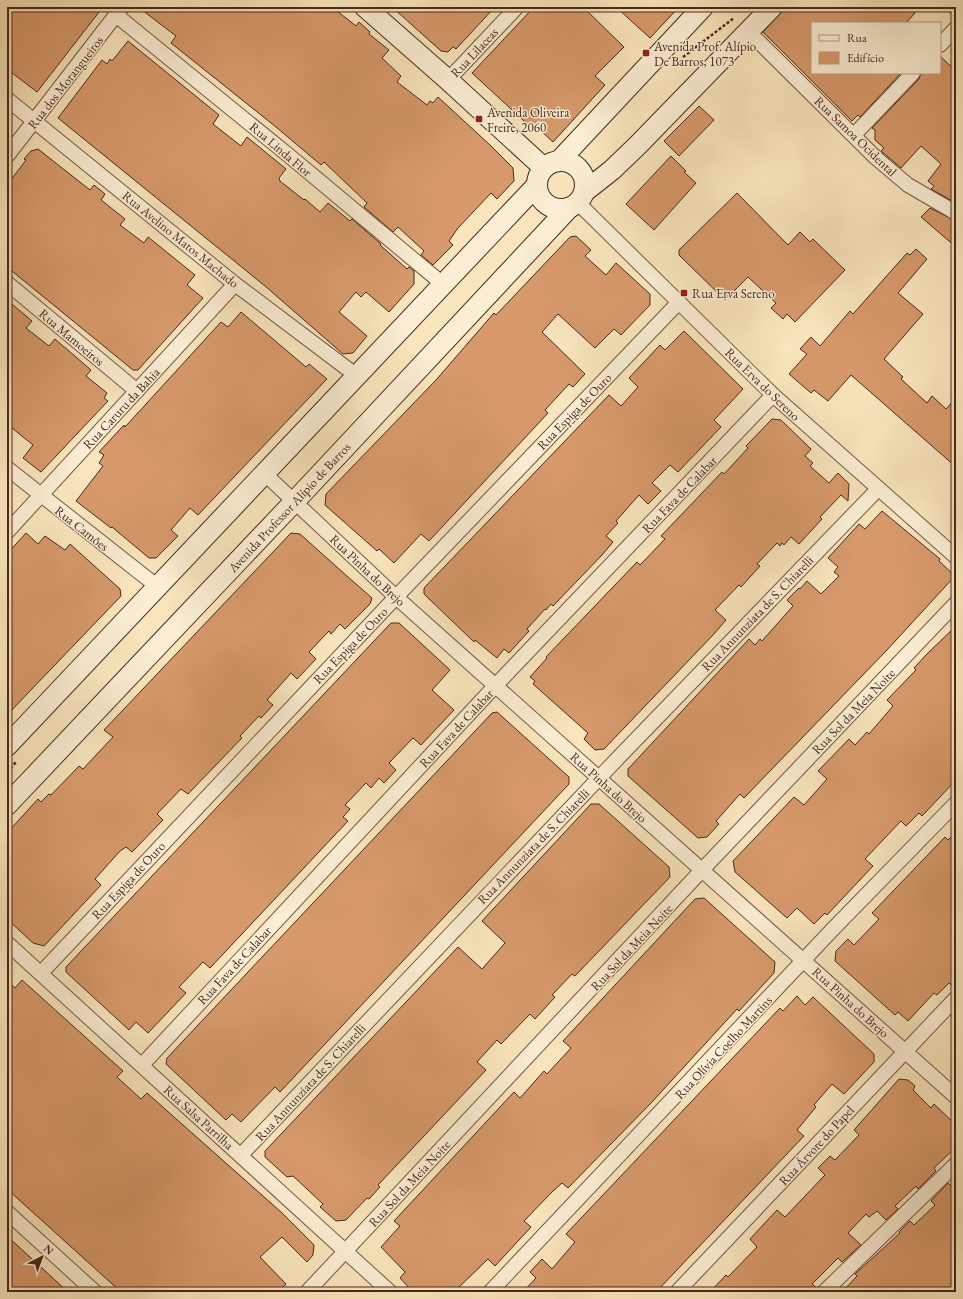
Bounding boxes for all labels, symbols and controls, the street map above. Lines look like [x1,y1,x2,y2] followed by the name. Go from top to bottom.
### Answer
[811,22,941,74] legend
[447,24,502,81] street label: Rua Lilaceas
[847,30,867,46] text: Rua
[24,32,107,132] street label: Rua dos Morangueiros
[653,38,756,70] place label: Avenida Prof. Alípio De Barros, 1073
[641,48,651,58] marker: Avenida Prof. Alípio De Barros, 1073
[847,50,884,66] text: Edifício
[811,93,901,180] street label: Rua Samoa Ocidental
[486,104,570,136] place label: Avenida Oliveira Freire, 2060
[474,114,484,124] marker: Avenida Oliveira Freire, 2060
[246,118,316,181] street label: Rua Linda Flor
[119,187,243,292] street label: Rua Avelino Matos Machado
[692,285,775,302] place label: Rua Erva Sereno
[679,288,689,298] marker: Rua Erva Sereno
[35,305,108,370] street label: Rua Mamoeiros
[721,344,804,425] street label: Rua Erva do Sereno
[79,363,164,453] street label: Rua Caruru da Bahia
[533,369,615,453] street label: Rua Espiga de Ouro
[224,439,354,577] street label: Avenida Professor Alípio de Barros
[638,452,721,537] street label: Rua Fava de Calabar
[51,502,112,555] street label: Rua Camões
[326,531,409,610] street label: Rua Pinha do Brejo
[698,552,817,675] street label: Rua Annunziata de S. Chiarelli
[309,603,391,687] street label: Rua Espiga de Ouro
[808,665,899,758] street label: Rua Sol da Meia Noite
[416,685,498,771] street label: Rua Fava de Calabar
[567,748,651,826] street label: Rua Pinha do Brejo
[474,785,593,908] street label: Rua Annunziata de S. Chiarelli
[88,838,169,923] street label: Rua Espiga de Ouro
[587,900,676,994] street label: Rua Sol da Meia Noite
[194,922,276,1008] street label: Rua Fava de Calabar
[809,963,893,1041] street label: Rua Pinha do Brejo
[671,992,776,1103] street label: Rua Olívia Coelho Martins
[251,1020,369,1145] street label: Rua Annunziata de S. Chiarelli
[160,1081,238,1154] street label: Rua Salsa Parrilha
[775,1102,858,1189] street label: Rua Árvore do Papel
[365,1136,454,1230] street label: Rua Sol da Meia Noite
[22,1237,62,1277] north arrow
[41,1241,57,1258] text: N

